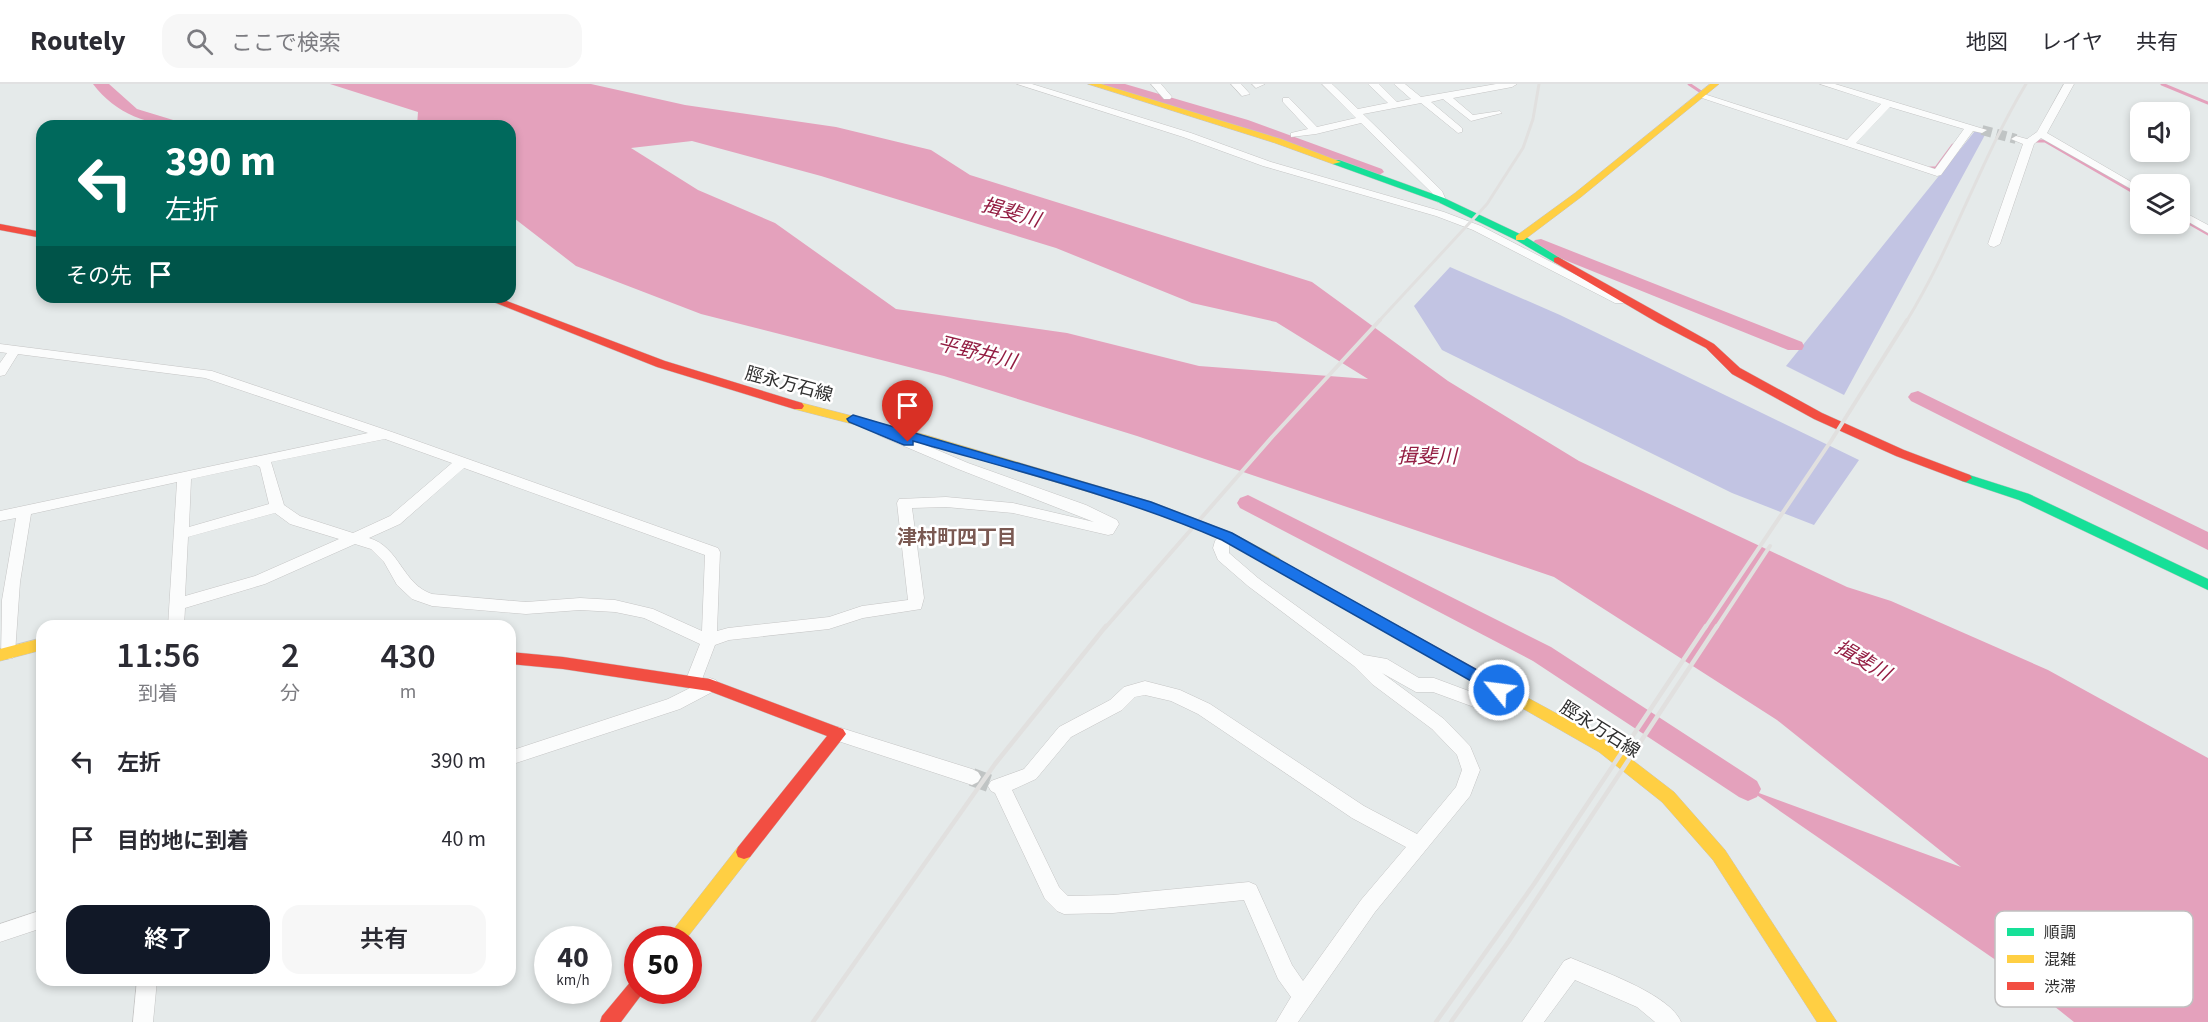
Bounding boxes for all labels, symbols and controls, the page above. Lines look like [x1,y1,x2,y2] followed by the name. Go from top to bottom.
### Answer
[162,14,582,68] search box
[30,21,126,61] text: Routely
[183,25,216,58] icon: search
[231,27,341,59] text: ここで検索
[1966,27,2008,57] text: 地図
[2041,27,2103,57] text: レイヤ
[2136,27,2178,57] text: 共有
[2130,102,2190,234] map controls
[2130,102,2190,162] button: sound
[165,132,276,192] text: 390 m
[66,144,144,222] icon: left
[2130,174,2190,234] button: layers
[165,191,219,230] text: 左折
[978,191,1045,235] water label: 揖斐川
[144,258,177,291] icon: arrive
[66,260,132,292] text: その先
[935,330,1021,377] water label: 平野井川
[742,361,836,408] street label: 脛永万石線
[882,380,933,442] pin
[891,389,924,422] icon: arrive
[1397,443,1459,471] water label: 揖斐川
[897,524,1017,552] district label: 津村町四丁目
[116,630,200,681] text: 11:56
[281,630,299,681] text: 2
[380,631,436,682] text: 430
[1830,634,1897,689] water label: 揖斐川
[1467,658,1531,722] position arrow
[400,678,416,706] text: m
[138,680,178,708] text: 到着
[280,680,300,708] text: 分
[1555,695,1645,764] street label: 脛永万石線
[66,745,99,778] icon: left
[431,745,486,777] text: 390 m
[117,747,161,779] text: 左折
[66,823,99,856] icon: arrive
[441,823,486,855] text: 40 m
[117,825,249,857] text: 目的地に到着
[66,905,270,974] button: 終了
[282,905,486,974] button: 共有
[1995,911,2193,1007] legend
[2044,922,2076,944] text: 順調
[624,926,702,1004] speed limit sign: 50
[557,936,589,979] text: 40
[2044,949,2076,971] text: 混雑
[556,970,590,991] text: km/h
[2044,976,2076,998] text: 渋滞

